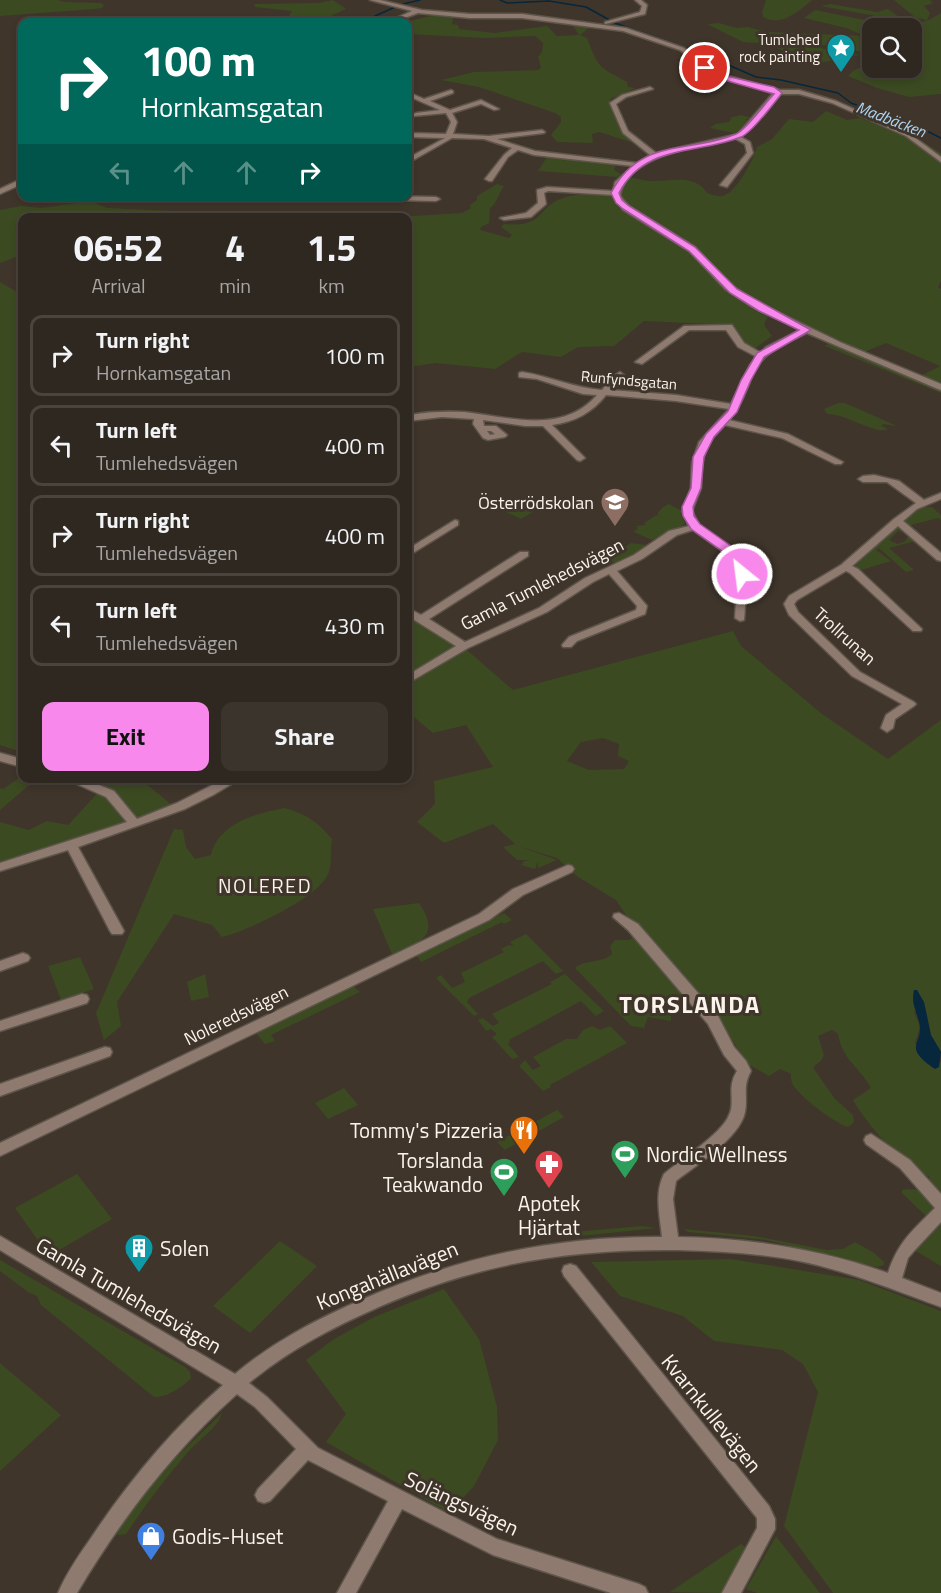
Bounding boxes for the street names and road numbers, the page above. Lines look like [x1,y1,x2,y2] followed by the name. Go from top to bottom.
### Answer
[580,364,678,396] street label: Runfyndsgatan
[456,531,628,637] street label: Gamla Tumlehedsvägen
[808,601,882,671] street label: Trollrunan
[179,978,293,1052] street label: Noleredsvägen
[30,1229,228,1361] street label: Gamla Tumlehedsvägen
[311,1232,463,1318] street label: Kongahällavägen
[654,1347,770,1479] street label: Kvarnkullevägen
[400,1463,524,1543] street label: Solängsvägen

